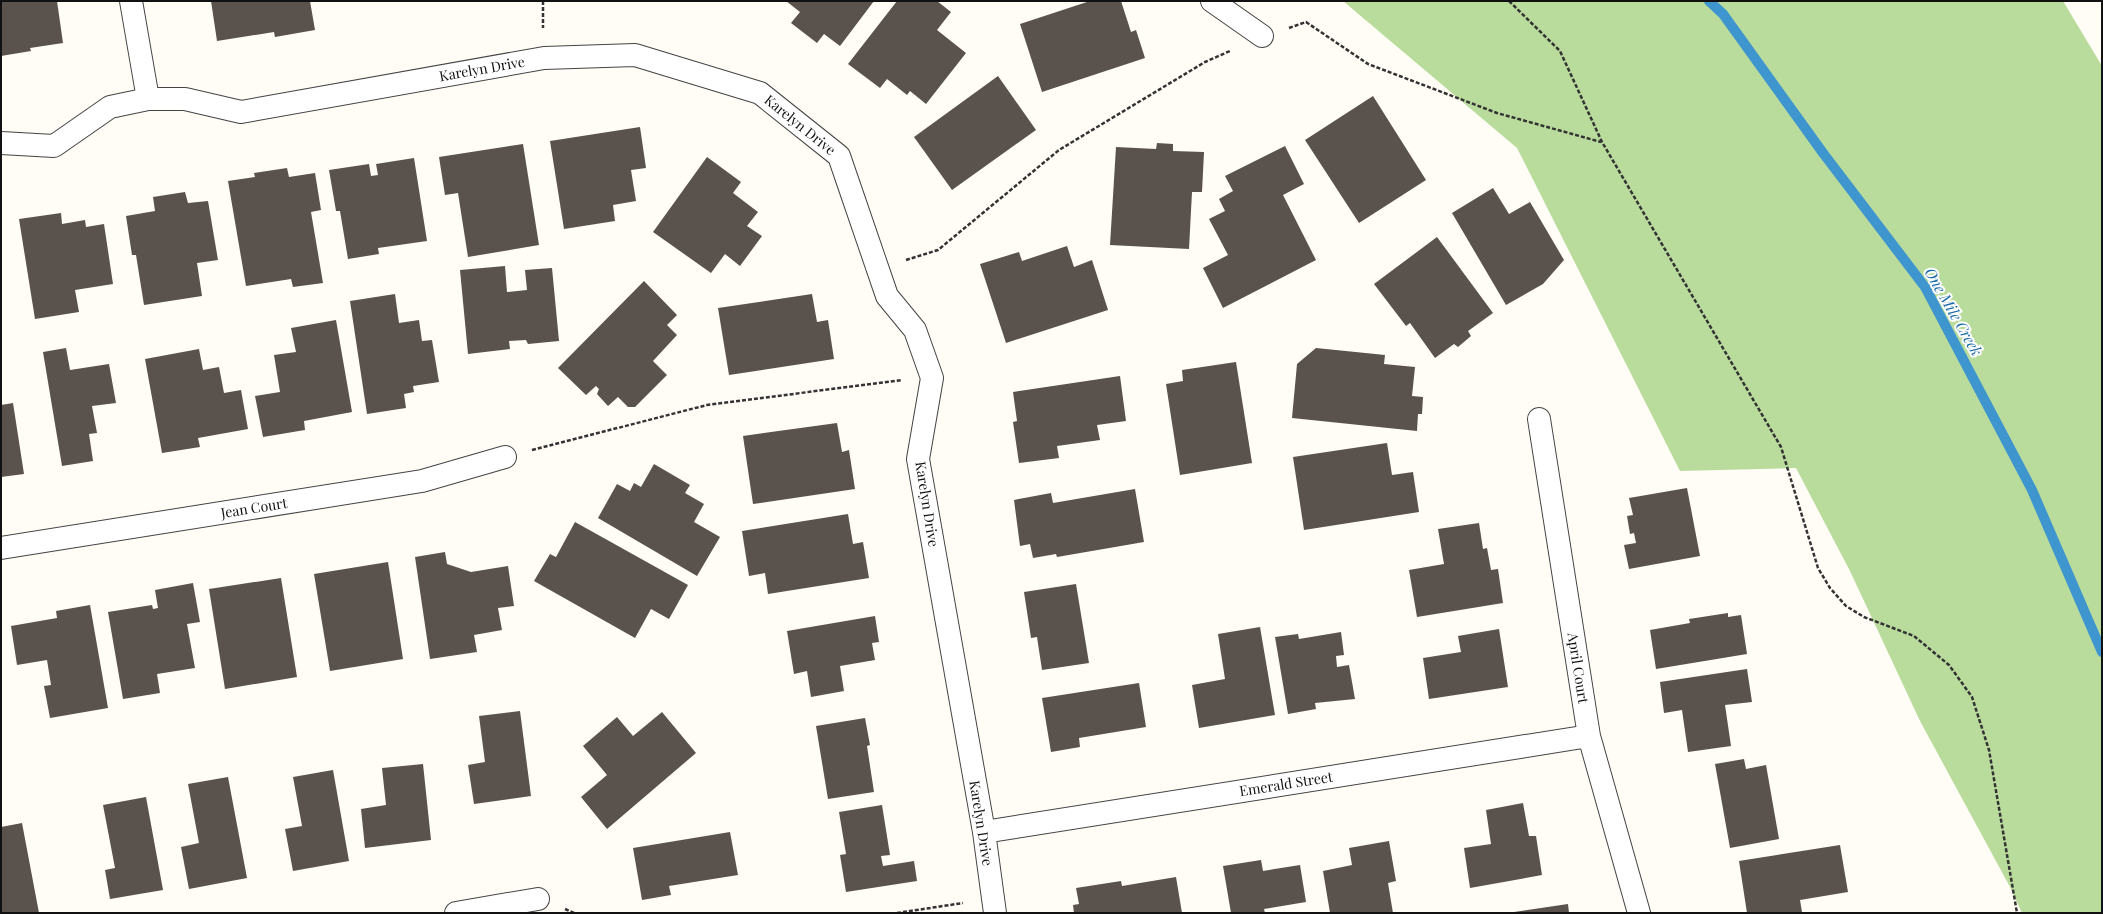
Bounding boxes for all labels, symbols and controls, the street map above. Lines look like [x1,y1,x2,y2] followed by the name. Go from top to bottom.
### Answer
[438,52,526,85] street label: Karelyn Drive
[761,90,840,159] street label: Karelyn Drive
[1921,264,1987,359] water label: One Mile Creek
[911,460,944,548] street label: Karelyn Drive
[218,493,289,522] street label: Jean Court
[1563,630,1594,706] street label: April Court
[1238,767,1335,800] street label: Emerald Street
[965,779,998,867] street label: Karelyn Drive

